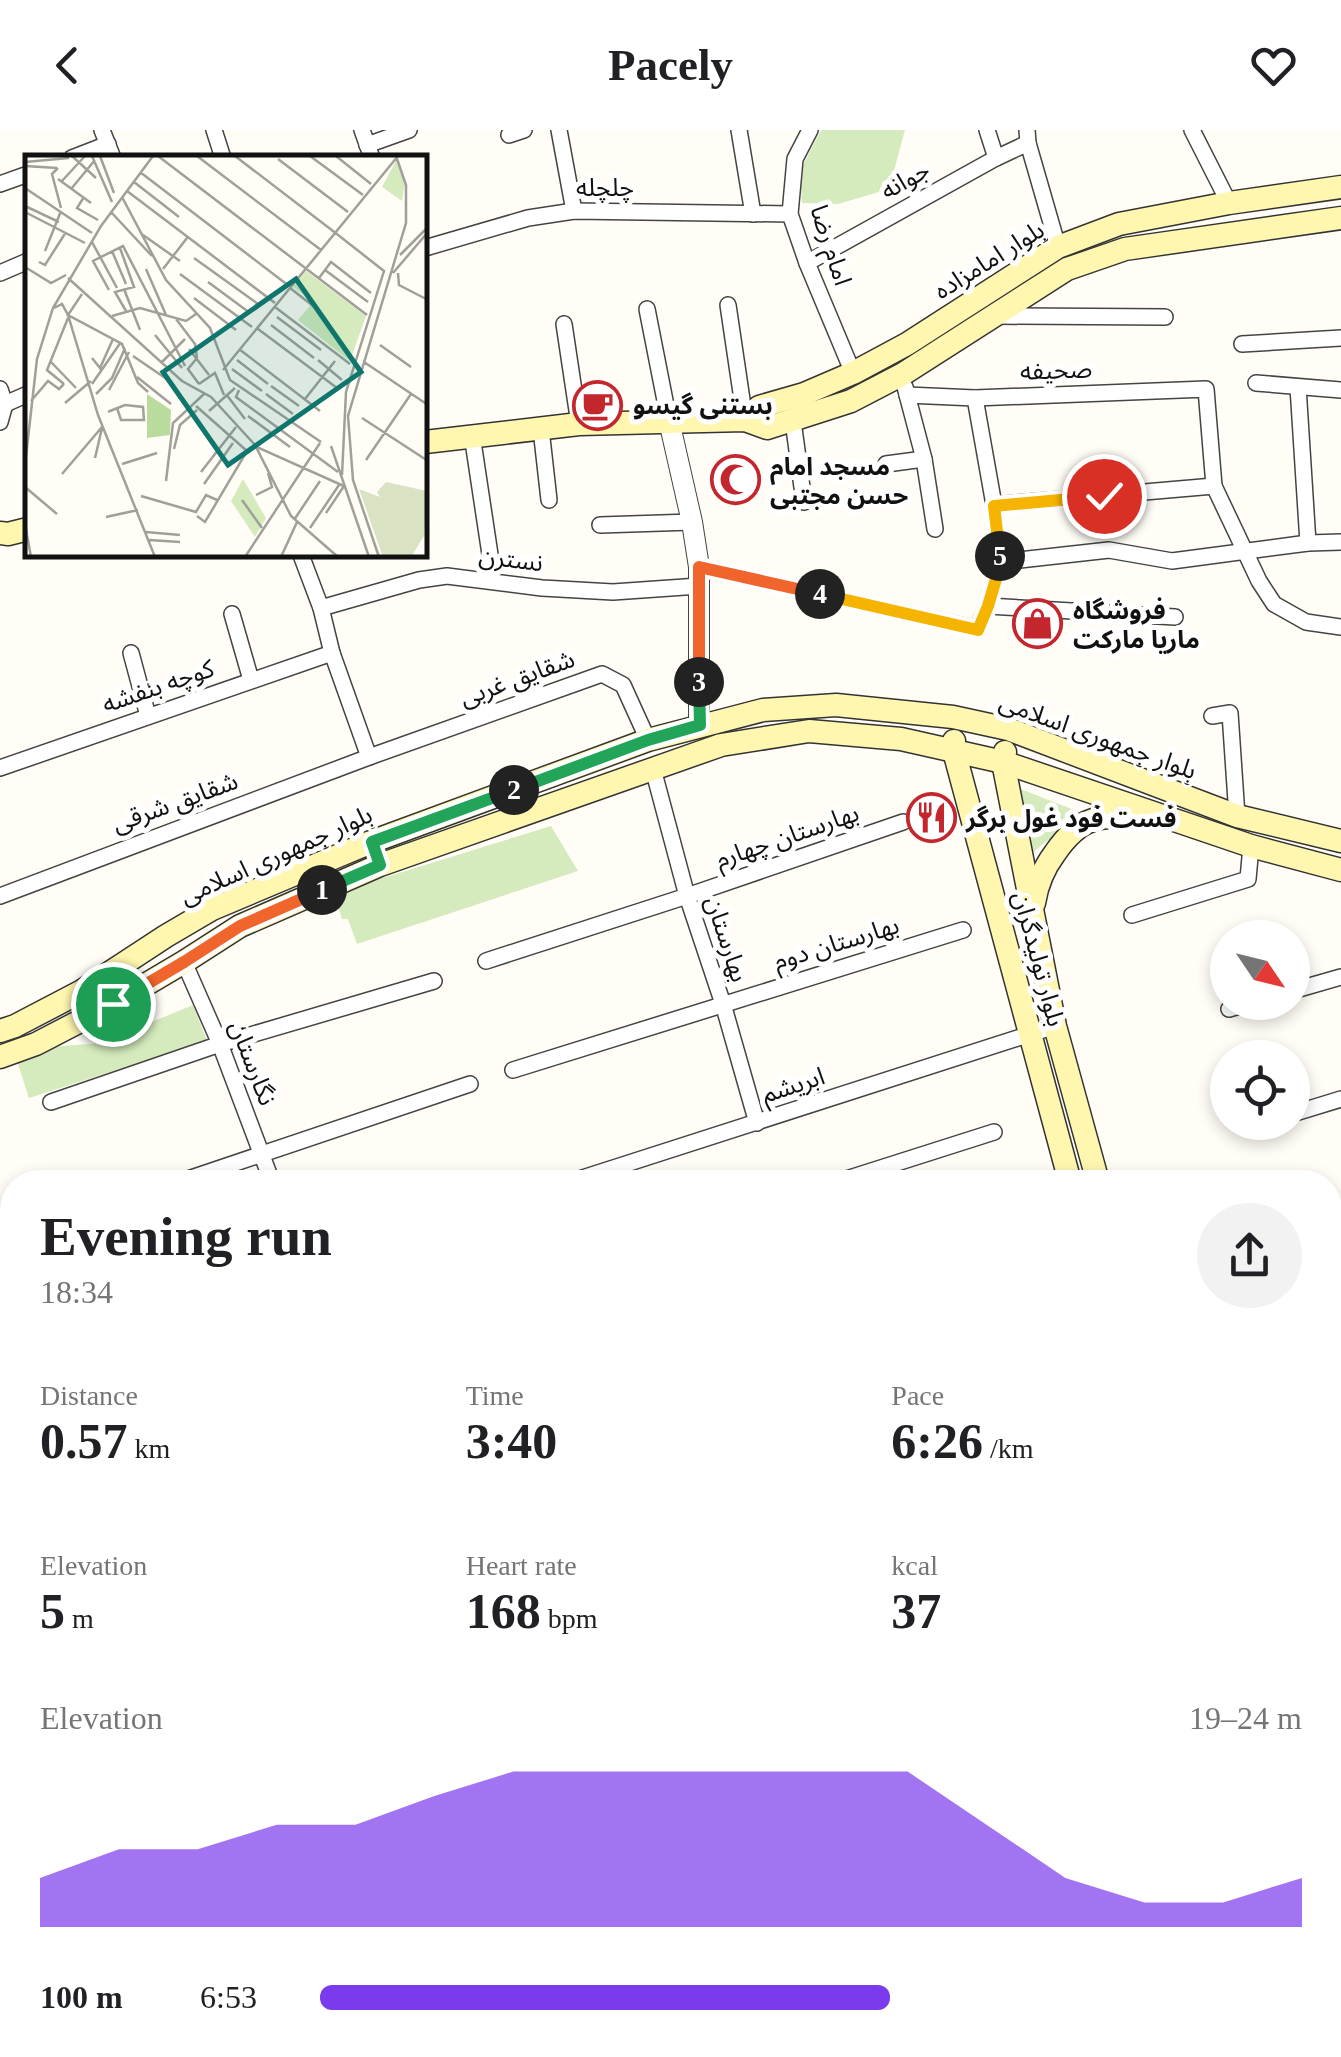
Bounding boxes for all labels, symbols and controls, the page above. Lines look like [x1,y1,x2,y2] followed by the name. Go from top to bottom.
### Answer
[40,38,95,93] icon: back
[1246,38,1301,93] icon: heart
[608,40,733,90] text: Pacely
[25,155,428,558] inset map
[876,156,934,205] street label: جوانه
[576,174,634,203] street label: چلچله
[800,201,857,290] street label: امام رضا
[929,216,1049,305] street label: بلوار امامزاده
[1019,355,1093,385] street label: صحیفه
[572,379,624,431] cafe icon: بستنی گیسو
[633,392,773,420] place label: بستنی گیسو
[770,453,909,510] place label: مسجد امام حسن مجتبی
[709,454,761,506] mosque icon: مسجد امام حسن مجتبی
[1062,454,1147,539] pin
[1077,469,1132,524] icon: check
[975,531,1025,581] pin: 5
[993,540,1007,571] text: 5
[477,542,545,577] street label: نسترن
[795,569,845,619] pin: 4
[813,578,827,609] text: 4
[1073,597,1200,654] place label: فروشگاه ماریا مارکت
[1012,598,1064,650] shop icon: فروشگاه ماریا مارکت
[456,645,579,713] street label: شقایق غربی
[99,654,219,720] street label: کوچه بنفشه
[674,657,724,707] pin: 3
[692,666,706,697] text: 3
[996,688,1200,785] street label: بلوار جمهوری اسلامی
[489,765,539,815] pin: 2
[109,767,242,839] street label: شقایق شرقی
[507,774,521,805] text: 2
[905,792,957,844] restaurant icon: فست فود غول برگر
[712,799,864,879] street label: بهارستان چهارم
[176,800,377,910] street label: بلوار جمهوری اسلامی
[965,805,1176,833] place label: فست فود غول برگر
[297,865,347,915] pin: 1
[315,874,329,905] text: 1
[1007,889,1070,1030] street label: بلوار تولیدگران
[700,893,754,986] street label: بهارستان
[770,911,904,981] street label: بهارستان دوم
[1210,920,1310,1020] north arrow
[1210,920,1310,1140] map controls
[71,962,156,1047] pin
[86,977,141,1032] icon: arrive
[224,1017,281,1109] street label: نگارستان
[1210,1040,1310,1140] button: locate
[758,1062,830,1114] street label: ابریشم
[1197,1203,1302,1308] button: share
[40,1206,332,1267] text: Evening run
[40,1274,113,1310] text: 18:34
[40,1380,138,1411] text: Distance
[466,1380,524,1411] text: Time
[891,1380,944,1411] text: Pace
[40,1413,128,1469] text: 0.57
[466,1413,557,1469] text: 3:40
[891,1413,983,1469] text: 6:26
[128,1433,170,1464] text: km
[983,1433,1034,1464] text: /km
[40,1550,147,1581] text: Elevation
[466,1550,577,1581] text: Heart rate
[891,1550,938,1581] text: kcal
[40,1583,65,1639] text: 5
[466,1583,541,1639] text: 168
[891,1583,941,1639] text: 37
[65,1603,94,1634] text: m
[541,1603,597,1634] text: bpm
[40,1700,163,1736] text: Elevation
[1189,1700,1302,1736] text: 19–24 m
[40,1979,123,2015] text: 100 m
[200,1979,257,2015] text: 6:53

